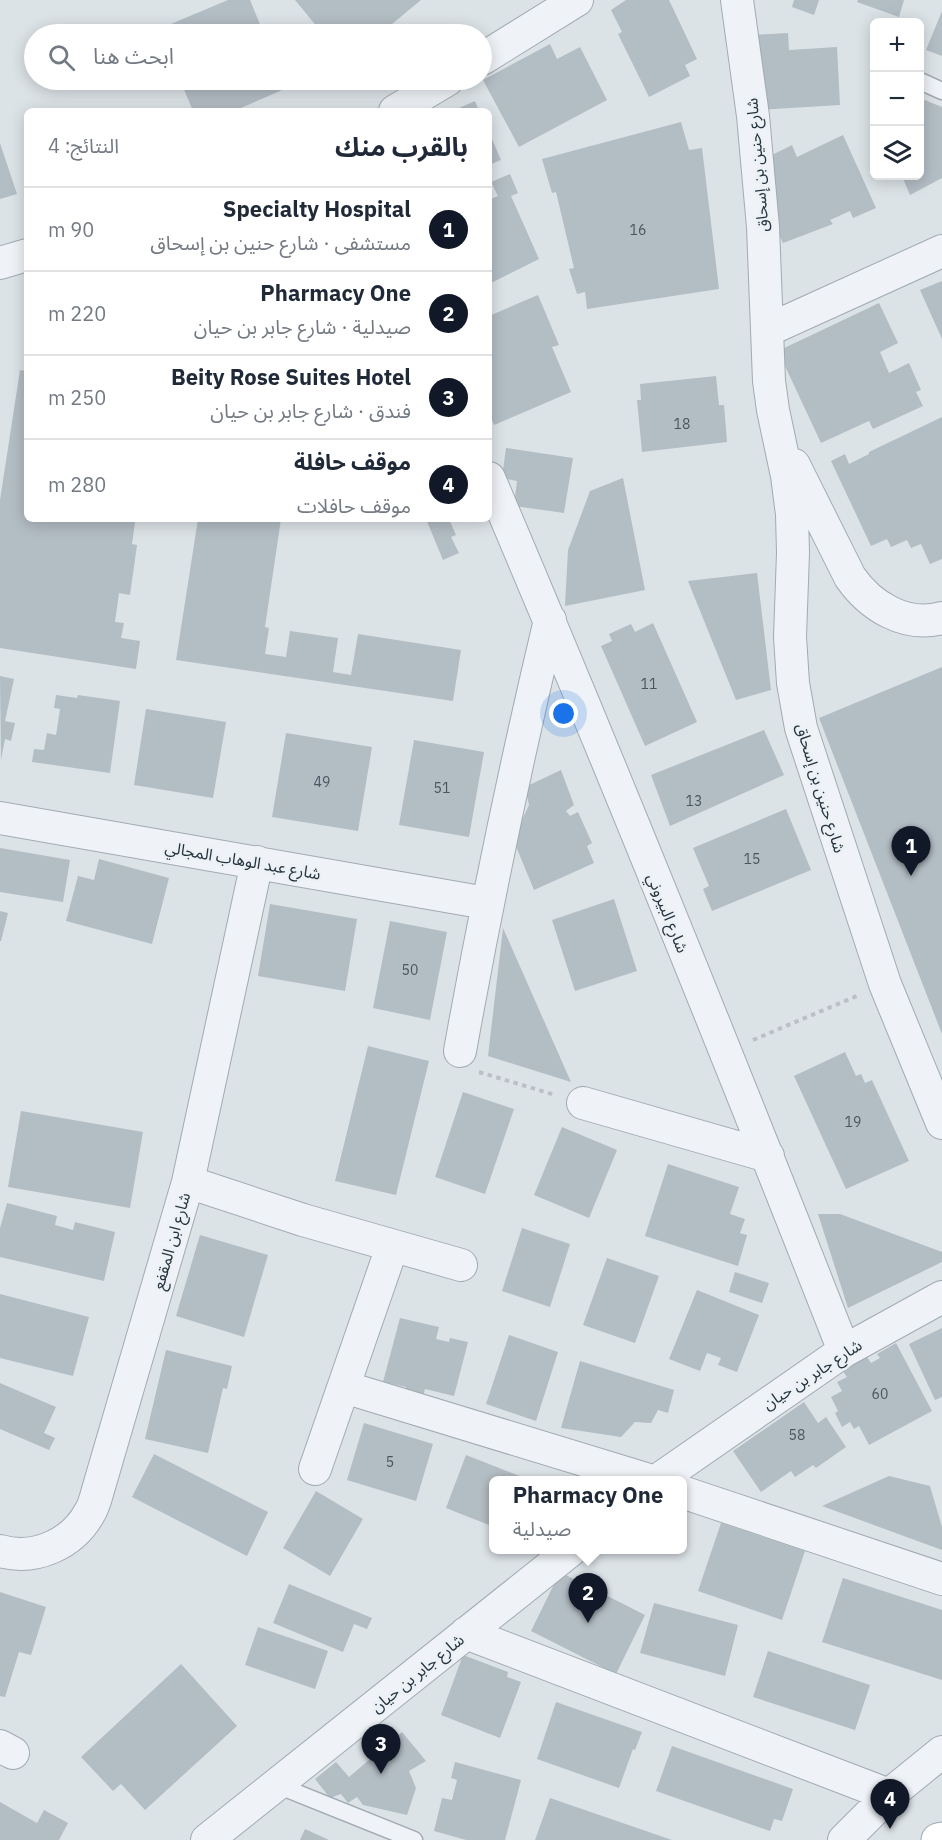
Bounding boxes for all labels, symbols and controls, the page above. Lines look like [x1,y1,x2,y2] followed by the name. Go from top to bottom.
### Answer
[870,18,924,180] map controls
[870,18,924,72] button: +
[24,24,492,90] search box
[45,41,78,74] icon: search
[93,41,174,70] text: ابحث هنا
[870,72,924,126] button: −
[741,97,776,233] street label: شارع حنين بن إسحاق
[870,126,924,180] button: layers
[335,129,468,163] text: بالقرب منك
[48,132,119,159] text: النتائج: 4
[223,194,411,223] text: Specialty Hospital
[48,216,94,243] text: 90 m
[443,216,455,243] text: 1
[630,221,646,239] house number: 16
[150,229,411,256] text: مستشفى · شارع حنين بن إسحاق
[260,278,411,307] text: Pharmacy One
[48,300,106,327] text: 220 m
[443,300,455,327] text: 2
[194,313,411,340] text: صيدلية · شارع جابر بن حيان
[171,362,411,391] text: Beity Rose Suites Hotel
[48,384,106,411] text: 250 m
[443,384,455,411] text: 3
[210,397,411,424] text: فندق · شارع جابر بن حيان
[674,415,690,433] house number: 18
[294,447,411,476] text: موقف حافلة
[48,471,106,498] text: 280 m
[443,471,455,498] text: 4
[297,492,411,519] text: موقف حافلات
[641,675,657,693] house number: 11
[549,699,578,728] your location
[789,721,850,856] street label: شارع حنين بن إسحاق
[314,773,330,791] house number: 49
[434,779,450,797] house number: 51
[686,792,702,810] house number: 13
[892,826,930,876] pin: 1
[163,836,322,887] street label: شارع عبد الوهاب المجالي
[744,850,760,868] house number: 15
[640,870,693,957] street label: شارع البيروني
[402,961,418,979] house number: 50
[845,1113,861,1131] house number: 19
[148,1190,197,1293] street label: شارع ابن المقفع
[759,1335,867,1416] street label: شارع جابر بن حيان
[872,1385,888,1403] house number: 60
[789,1426,805,1444] house number: 58
[386,1453,394,1471] house number: 5
[489,1476,687,1554] popup
[513,1480,663,1509] text: Pharmacy One
[513,1515,571,1542] text: صيدلية
[568,1574,608,1623] pin: 2
[366,1629,470,1719] street label: شارع جابر بن حيان
[362,1724,400,1774] pin: 3
[870,1780,910,1829] pin: 4

